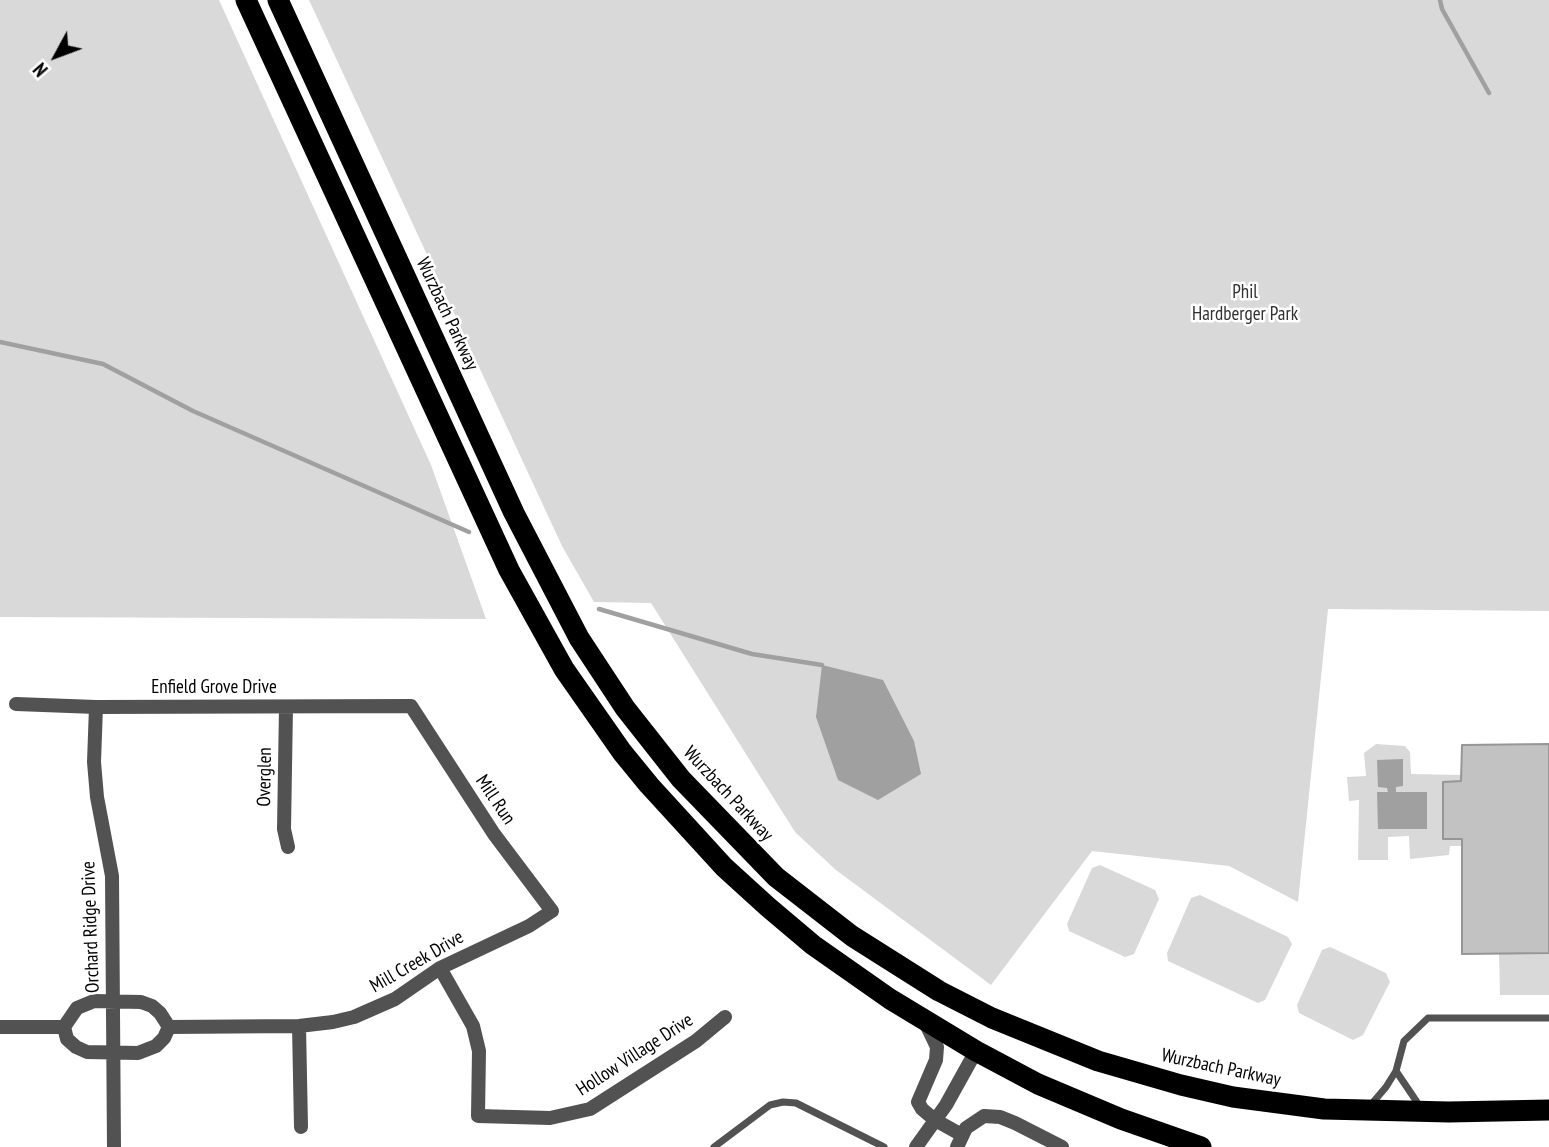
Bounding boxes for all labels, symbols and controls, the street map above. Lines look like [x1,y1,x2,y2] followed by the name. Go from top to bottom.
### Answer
[21,21,91,91] north arrow
[28,58,53,82] text: N
[411,254,483,374] street label: Wurzbach Parkway
[1192,282,1298,326] park label: Phil Hardberger Park
[151,677,277,699] street label: Enfield Grove Drive
[678,742,778,846] street label: Wurzbach Parkway
[253,747,277,807] street label: Overglen
[470,771,520,829] street label: Mill Run
[77,861,105,993] street label: Orchard Ridge Drive
[366,926,468,998] street label: Mill Creek Drive
[572,1009,698,1101] street label: Hollow Village Drive
[1159,1044,1283,1092] street label: Wurzbach Parkway

